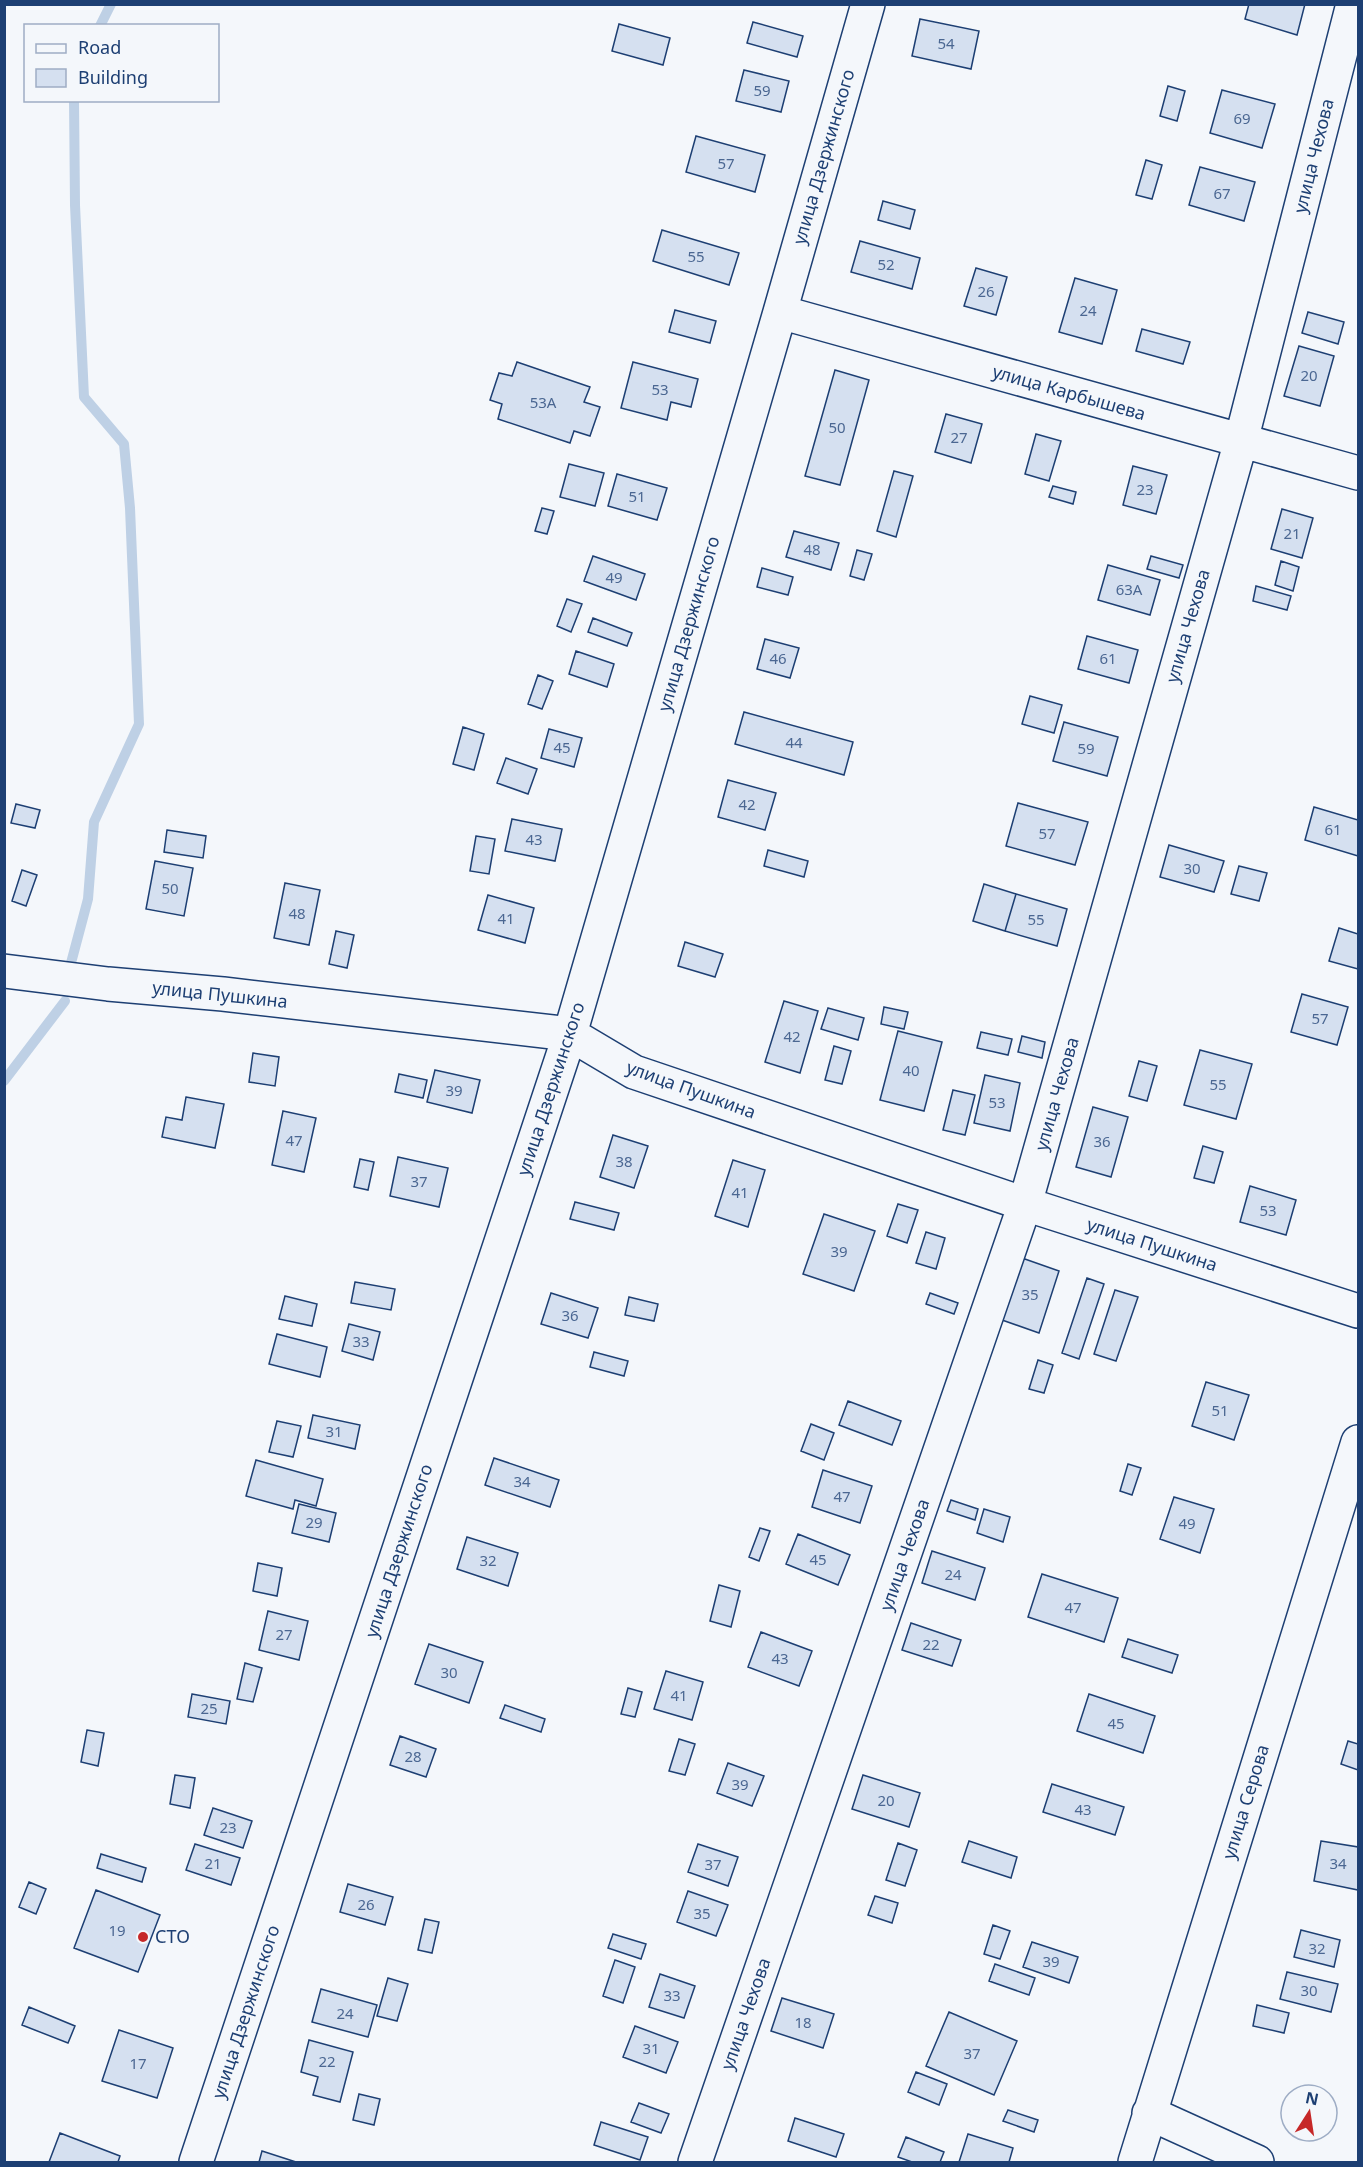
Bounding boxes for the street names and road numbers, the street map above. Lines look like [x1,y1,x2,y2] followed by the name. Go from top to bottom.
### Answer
[787,66,860,247] street label: улица Дзержинского
[1287,96,1339,215] street label: улица Чехова
[990,359,1149,425] street label: улица Карбышева
[652,533,725,714] street label: улица Дзержинского
[1159,566,1215,685] street label: улица Чехова
[151,975,289,1013] street label: улица Пушкина
[511,999,589,1179] street label: улица Дзержинского
[1028,1034,1084,1153] street label: улица Чехова
[623,1055,759,1124] street label: улица Пушкина
[1084,1212,1221,1276] street label: улица Пушкина
[359,1461,437,1641] street label: улица Дзержинского
[874,1495,934,1614] street label: улица Чехова
[1216,1741,1274,1862] street label: улица Серова
[206,1922,284,2102] street label: улица Дзержинского
[715,1954,775,2073] street label: улица Чехова

